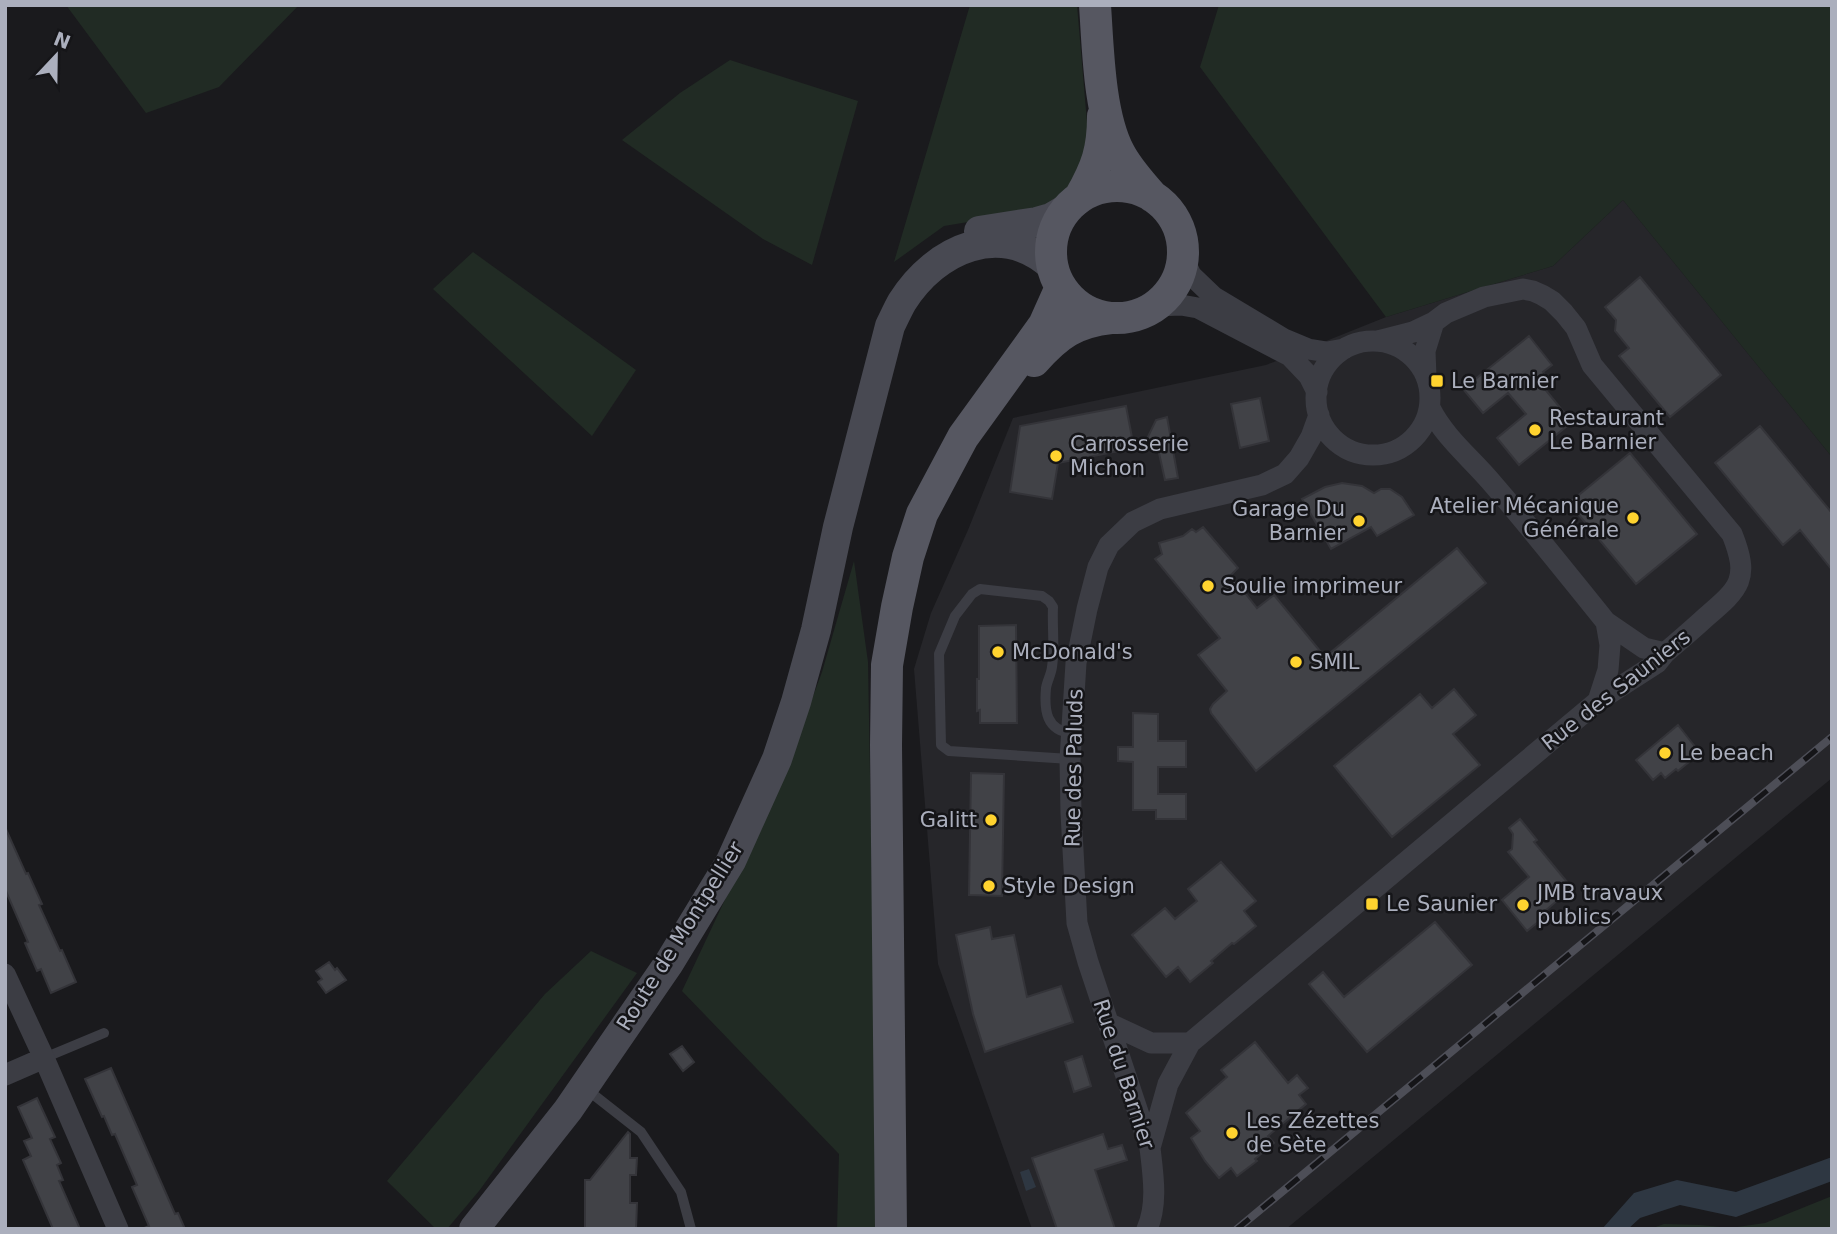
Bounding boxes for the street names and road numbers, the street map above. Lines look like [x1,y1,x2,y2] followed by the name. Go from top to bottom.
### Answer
[1537,625,1695,755] street label: Rue des Sauniers
[1061,689,1087,847] street label: Rue des Paluds
[612,837,748,1035] street label: Route de Montpellier
[1088,996,1160,1152] street label: Rue du Barnier

